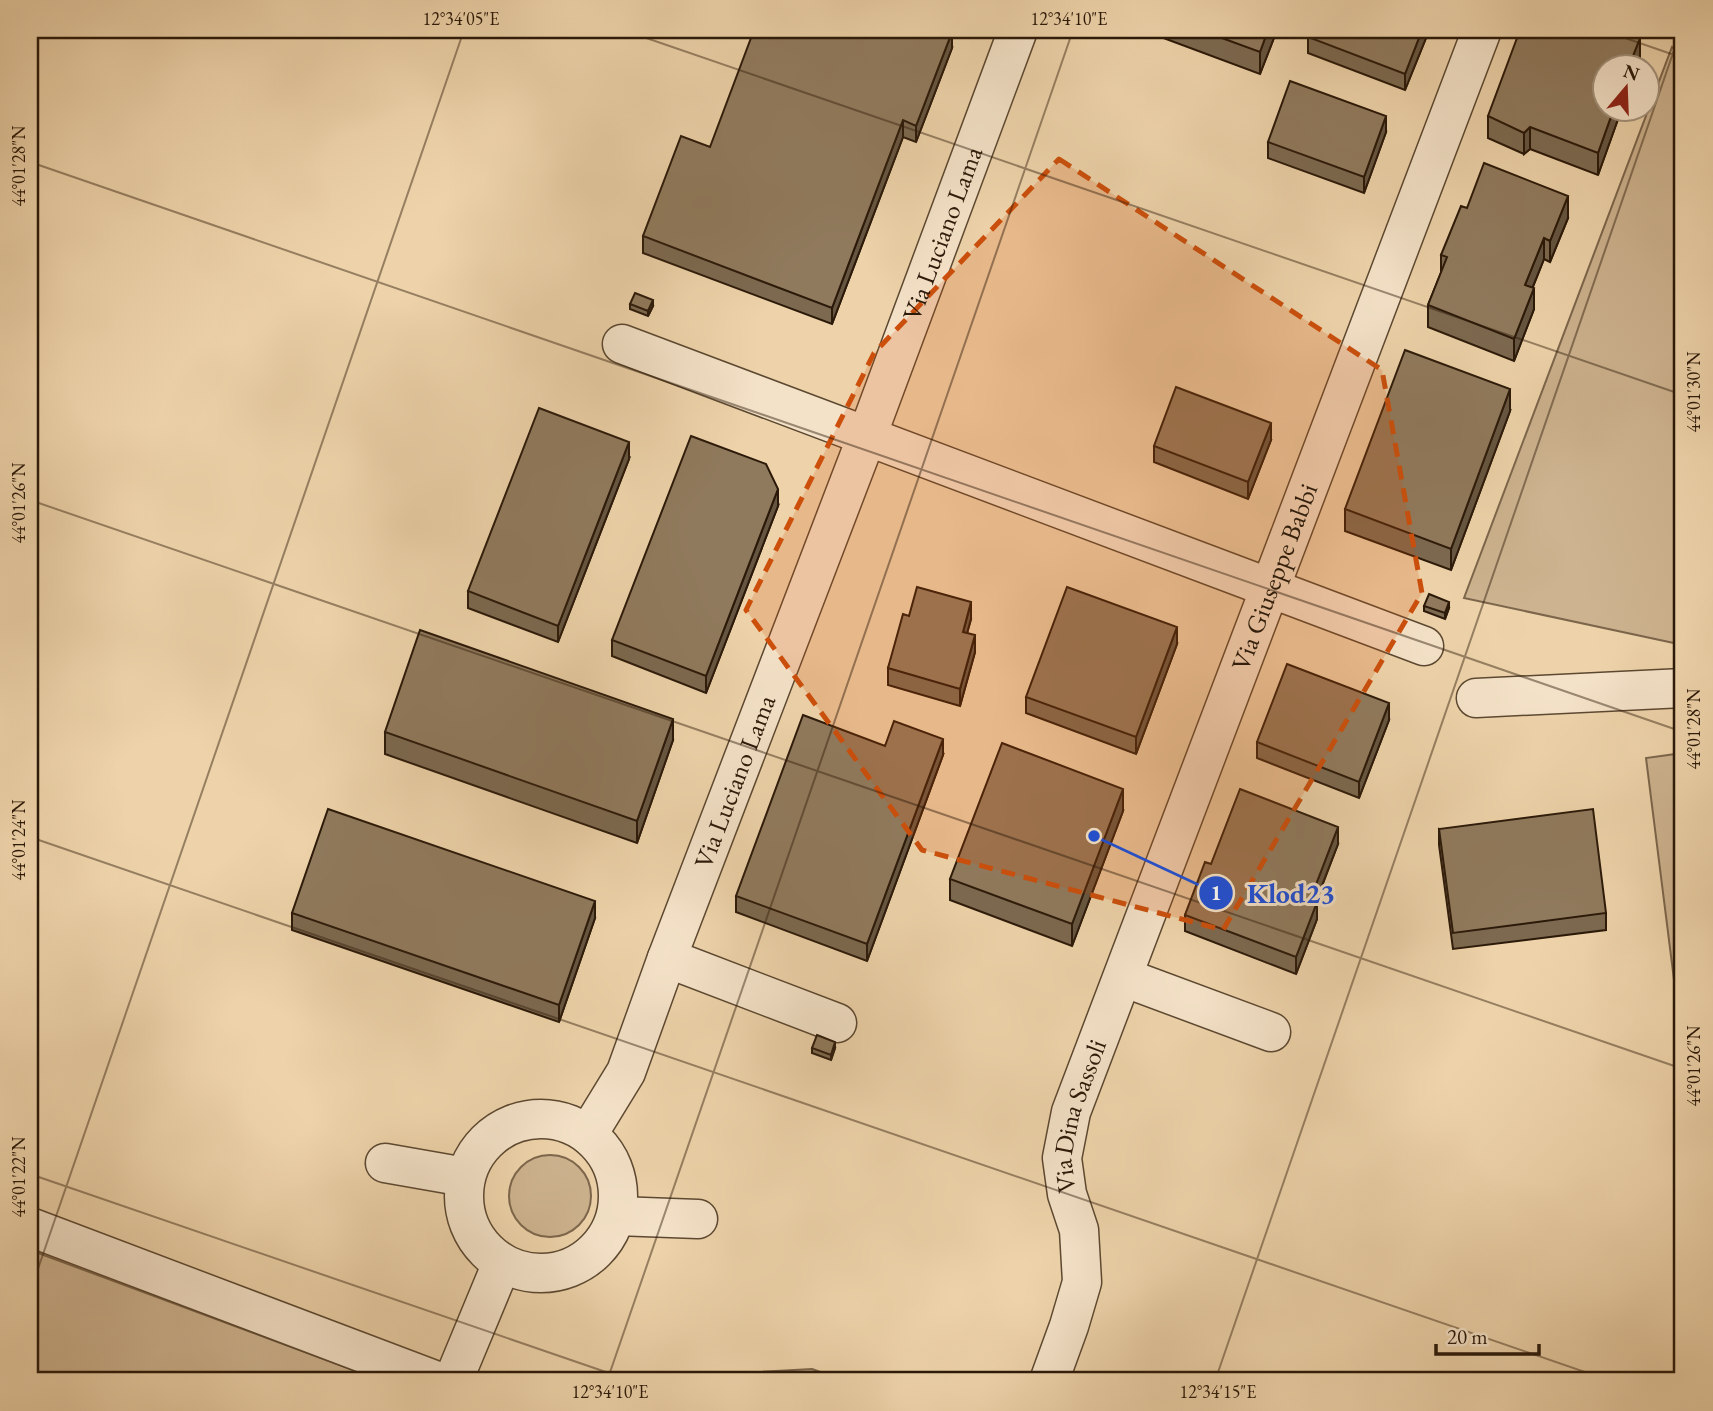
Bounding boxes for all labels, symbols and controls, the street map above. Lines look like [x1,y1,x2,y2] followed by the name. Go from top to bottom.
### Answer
[423,7,499,30] text: 12°34'05"E
[1031,7,1107,30] text: 12°34'10"E
[1590,52,1660,122] north arrow
[1620,58,1643,87] text: N
[7,125,30,206] text: 44°01'28"N
[894,141,990,325] street label: Via Luciano Lama
[1682,351,1705,432] text: 44°01'30"N
[7,462,30,543] text: 44°01'26"N
[1223,479,1325,675] street label: Via Giuseppe Babbi
[1682,688,1705,769] text: 44°01'28"N
[686,689,783,873] street label: Via Luciano Lama
[7,799,30,880] text: 44°01'24"N
[1198,868,1349,917] callout: Klod23
[1247,875,1335,911] text: Klod23
[1210,879,1222,906] text: 1
[1682,1025,1705,1106] text: 44°01'26"N
[1045,1034,1114,1195] street label: Via Dina Sassoli
[7,1136,30,1217] text: 44°01'22"N
[1436,1313,1540,1357] scale bar
[1447,1323,1488,1350] text: 20 m
[572,1380,648,1403] text: 12°34'10"E
[1180,1380,1256,1403] text: 12°34'15"E

